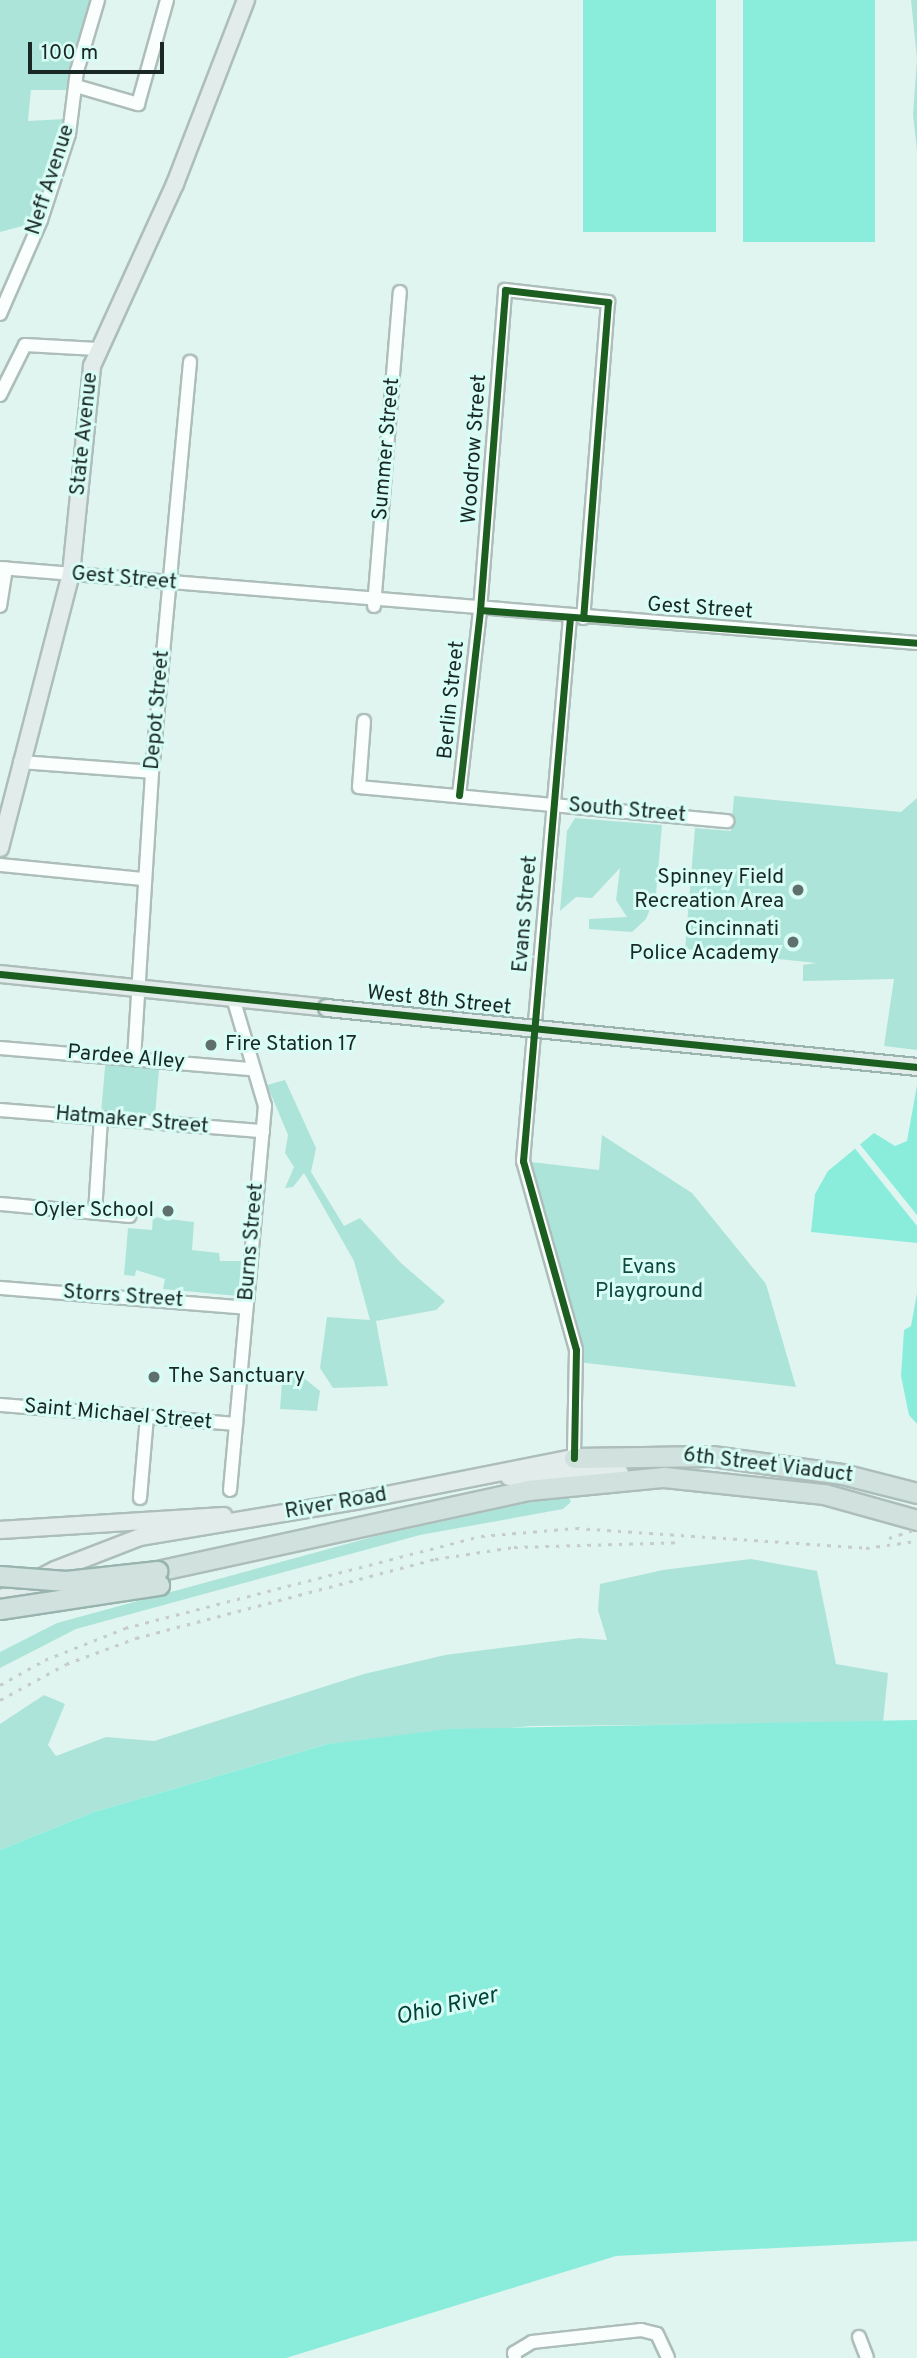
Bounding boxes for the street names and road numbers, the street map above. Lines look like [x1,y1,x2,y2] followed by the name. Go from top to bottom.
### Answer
[21,121,81,239] street label: Neff Avenue
[66,371,104,497] street label: State Avenue
[457,373,493,525] street label: Woodrow Street
[368,377,406,521] street label: Summer Street
[70,562,178,596] street label: Gest Street
[646,593,754,625] street label: Gest Street
[433,640,471,760] street label: Berlin Street
[140,649,176,771] street label: Depot Street
[567,793,687,829] street label: South Street
[508,854,544,974] street label: Evans Street
[365,981,513,1021] street label: West 8th Street
[66,1040,186,1076] street label: Pardee Alley
[54,1102,210,1140] street label: Hatmaker Street
[234,1182,270,1302] street label: Burns Street
[62,1280,184,1314] street label: Storrs Street
[23,1394,213,1436] street label: Saint Michael Street
[681,1443,855,1489] street label: 6th Street Viaduct
[283,1483,389,1525] street label: River Road

